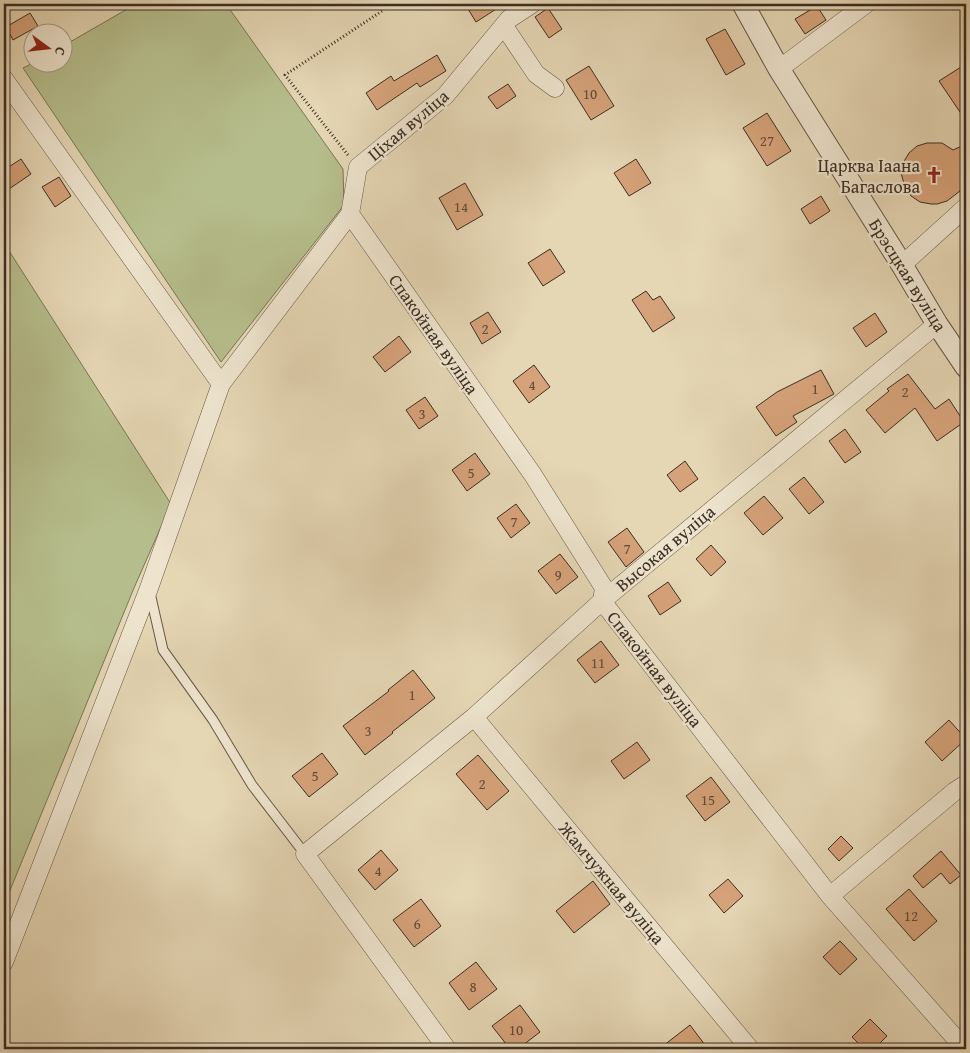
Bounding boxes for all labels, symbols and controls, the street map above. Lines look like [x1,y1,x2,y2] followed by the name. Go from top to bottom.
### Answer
[22,22,72,72] north arrow
[50,45,71,58] text: С
[361,83,455,167] street label: Ціхая вуліца
[583,83,597,104] house number: 10
[760,130,774,151] house number: 27
[818,152,920,200] place label: Царква Іаана Багаслова
[924,165,944,185] church icon: Царква Іаана Багаслова
[454,196,468,217] house number: 14
[862,213,954,337] street label: Брэсцкая вуліца
[382,268,486,400] street label: Спакойная вуліца
[481,318,489,339] house number: 2
[528,374,536,395] house number: 4
[811,378,819,399] house number: 1
[901,381,909,402] house number: 2
[418,403,426,424] house number: 3
[467,462,475,483] house number: 5
[609,498,721,598] street label: Высокая вуліца
[510,511,518,532] house number: 7
[623,538,631,559] house number: 7
[554,564,562,585] house number: 9
[601,605,709,733] street label: Спакойная вуліца
[591,652,605,673] house number: 11
[408,684,416,705] house number: 1
[364,720,372,741] house number: 3
[311,765,319,786] house number: 5
[478,773,486,794] house number: 2
[701,789,715,810] house number: 15
[552,815,672,951] street label: Жамчужная вуліца
[374,860,382,881] house number: 4
[904,905,918,926] house number: 12
[413,913,421,934] house number: 6
[469,976,477,997] house number: 8
[509,1019,523,1040] house number: 10

